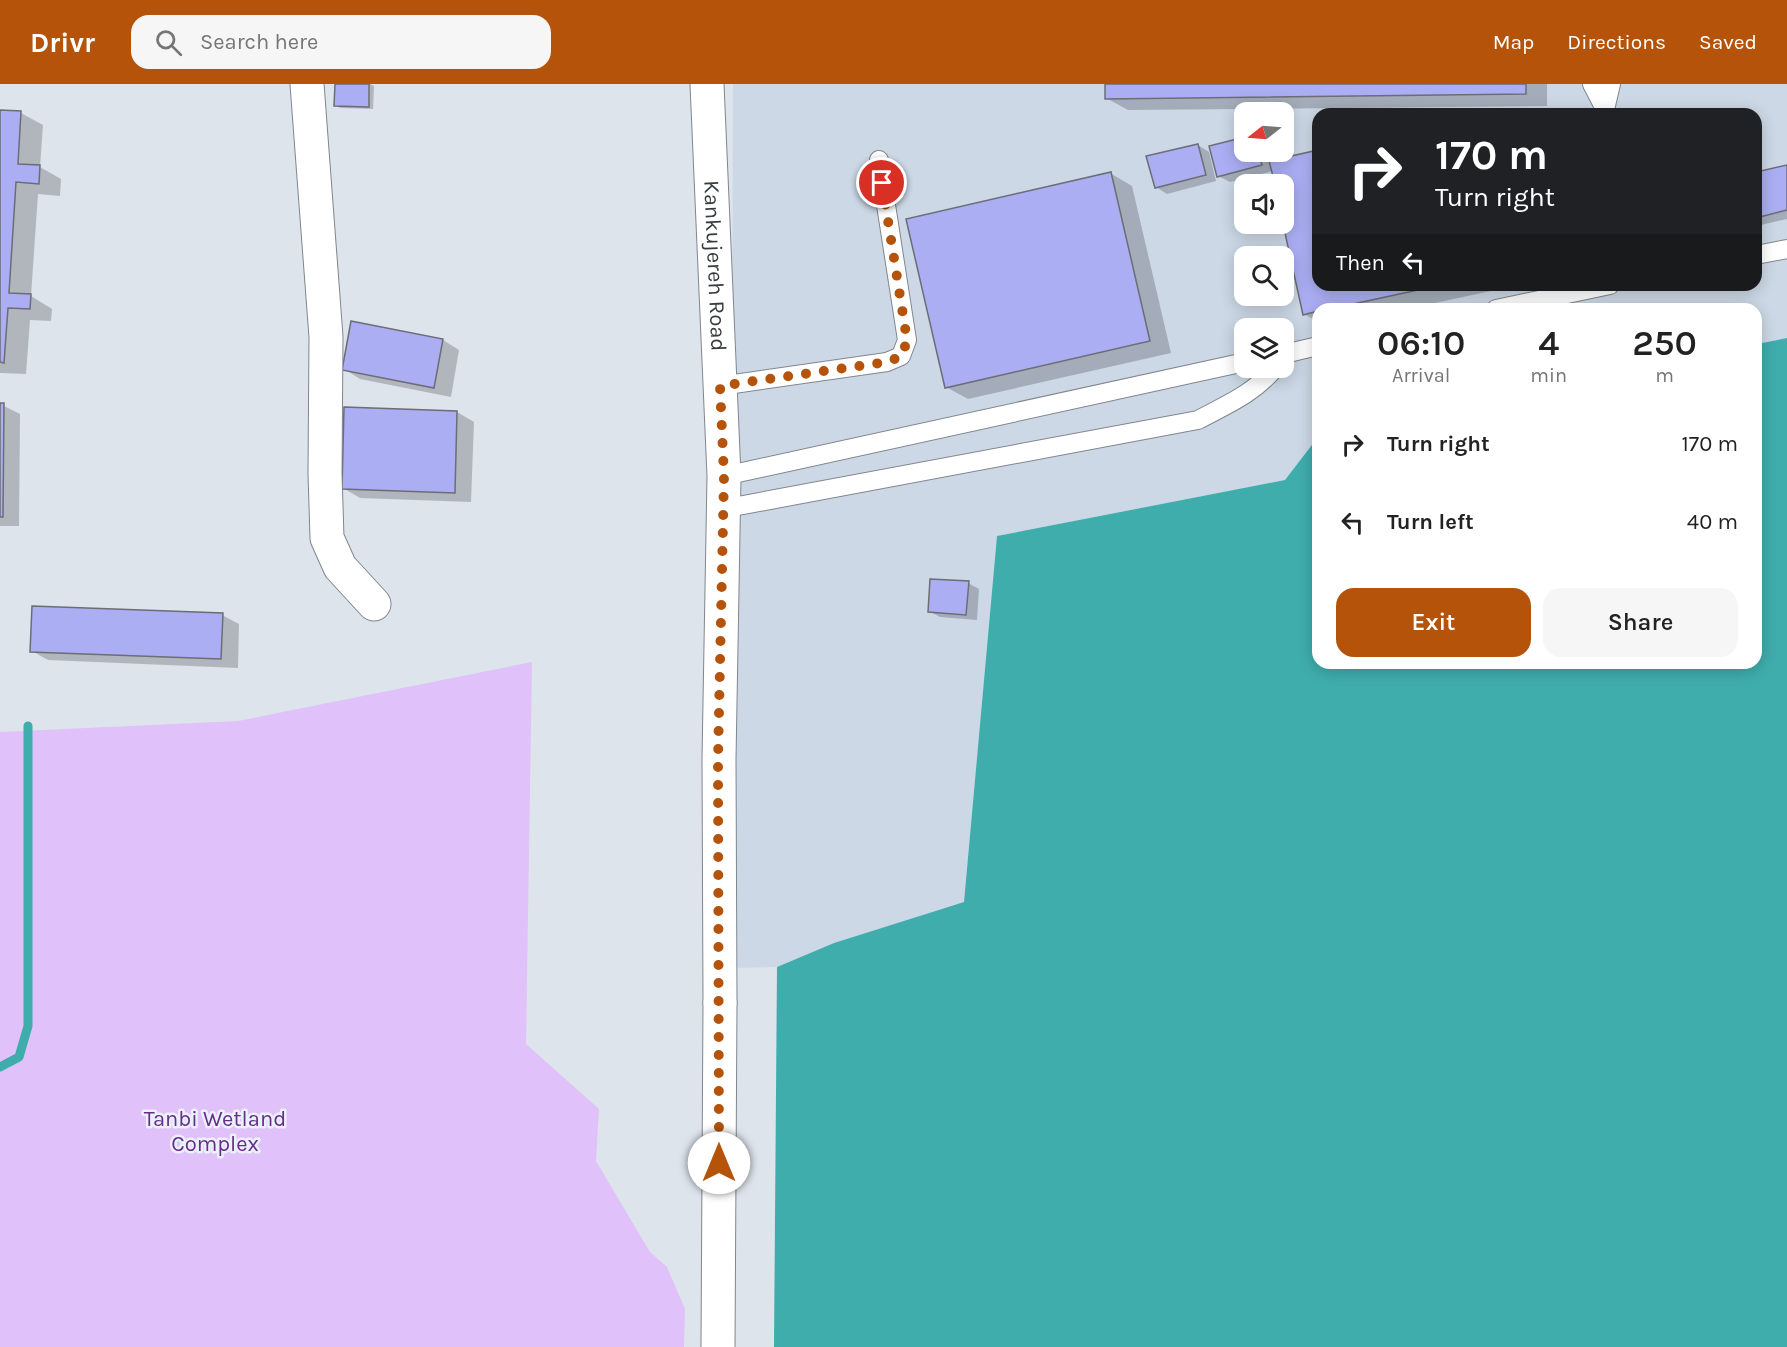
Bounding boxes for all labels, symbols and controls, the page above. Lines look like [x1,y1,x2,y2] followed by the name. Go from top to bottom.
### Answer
[131,15,551,69] search box
[30,26,95,59] text: Drivr
[152,26,185,59] icon: search
[200,29,318,55] text: Search here
[1493,30,1534,54] text: Map
[1567,30,1666,54] text: Directions
[1699,30,1757,54] text: Saved
[1234,102,1294,162] north arrow
[1234,102,1294,378] map controls
[1435,130,1548,180] text: 170 m
[1336,132,1414,210] icon: right
[856,157,907,208] pin
[865,166,898,199] icon: arrive
[1234,174,1294,234] button: sound
[698,180,732,352] street label: Kankujereh Road
[1435,181,1555,213] text: Turn right
[1234,246,1294,306] button: search
[1397,246,1430,279] icon: left
[1336,250,1385,276] text: Then
[1234,318,1294,378] button: layers
[1377,322,1465,364] text: 06:10
[1538,322,1559,364] text: 4
[1632,322,1697,364] text: 250
[1392,364,1450,387] text: Arrival
[1530,364,1567,387] text: min
[1655,364,1674,387] text: m
[1336,428,1369,461] icon: right
[1387,431,1490,457] text: Turn right
[1682,431,1738,457] text: 170 m
[1336,506,1369,539] icon: left
[1387,509,1474,535] text: Turn left
[1687,509,1738,535] text: 40 m
[1336,588,1531,657] button: Exit
[1543,588,1738,657] button: Share
[144,1106,286,1157] park label: Tanbi Wetland Complex
[687,1131,751,1195] position arrow

